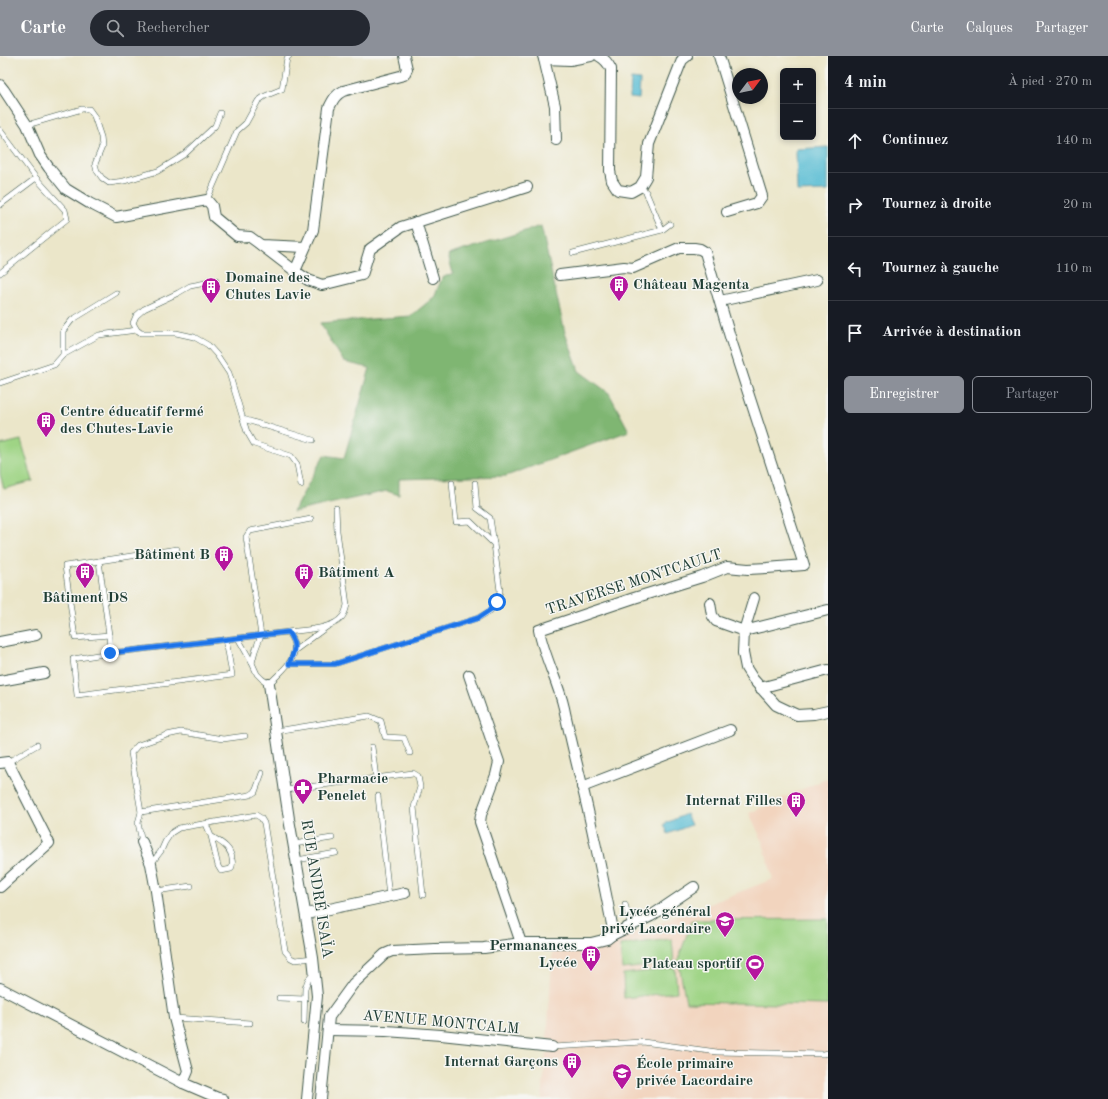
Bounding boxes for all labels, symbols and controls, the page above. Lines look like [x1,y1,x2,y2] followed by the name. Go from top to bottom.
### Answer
[90,10,370,46] search box
[104,17,126,39] icon: search
[20,19,66,38] text: Carte
[136,21,209,36] text: Rechercher
[910,21,944,35] text: Carte
[966,21,1013,35] text: Calques
[1035,21,1088,35] text: Partager
[732,68,768,104] north arrow
[780,68,816,140] map controls
[780,68,816,104] button: +
[844,74,887,91] text: 4 min
[1008,75,1092,88] text: À pied · 270 m
[780,104,816,140] button: −
[844,130,866,152] icon: ahead
[882,133,948,148] text: Continuez
[1055,134,1092,147] text: 140 m
[844,194,866,216] icon: right
[882,197,992,212] text: Tournez à droite
[1063,198,1092,211] text: 20 m
[844,258,866,280] icon: left
[882,261,999,276] text: Tournez à gauche
[1055,262,1092,275] text: 110 m
[225,271,311,303] place label: Domaine des Chutes Lavie
[608,274,630,302] building icon: Château Magenta
[200,276,222,304] building icon: Domaine des Chutes Lavie
[633,278,750,293] place label: Château Magenta
[844,322,866,344] icon: arrive
[882,325,1021,340] text: Arrivée à destination
[844,376,964,413] button: Enregistrer
[972,376,1092,413] button: Partager
[60,405,204,437] place label: Centre éducatif fermé des Chutes-Lavie
[35,410,57,438] building icon: Centre éducatif fermé des Chutes-Lavie
[213,544,235,572] building icon: Bâtiment B
[544,547,724,619] street label: TRAVERSE MONTCAULT
[134,548,210,563] place label: Bâtiment B
[74,561,96,589] building icon: Bâtiment D8
[293,562,315,590] building icon: Bâtiment A
[318,566,395,581] place label: Bâtiment A
[42,591,128,606] place label: Bâtiment D8
[488,593,506,611] route start
[101,644,119,662] route end
[317,772,388,804] place label: Pharmacie Penelet
[292,777,314,805] pharmacy icon: Pharmacie Penelet
[785,790,807,818] building icon: Internat Filles
[685,794,782,809] place label: Internat Filles
[298,818,337,960] street label: RUE ANDRÉ ISAÏA
[601,905,711,937] place label: Lycée général privé Lacordaire
[714,910,736,938] school or university icon: Lycée général privé Lacordaire
[489,939,577,971] place label: Permanances Lycée
[580,944,602,972] building icon: Permanances Lycée
[744,953,766,981] sports icon: Plateau sportif
[642,957,743,972] place label: Plateau sportif
[362,1009,520,1037] street label: AVENUE MONTCALM
[561,1051,583,1079] building icon: Internat Garçons
[636,1054,753,1089] place label: École primaire privée Lacordaire
[444,1055,558,1070] place label: Internat Garçons
[611,1062,633,1090] school or university icon: École primaire privée Lacordaire

